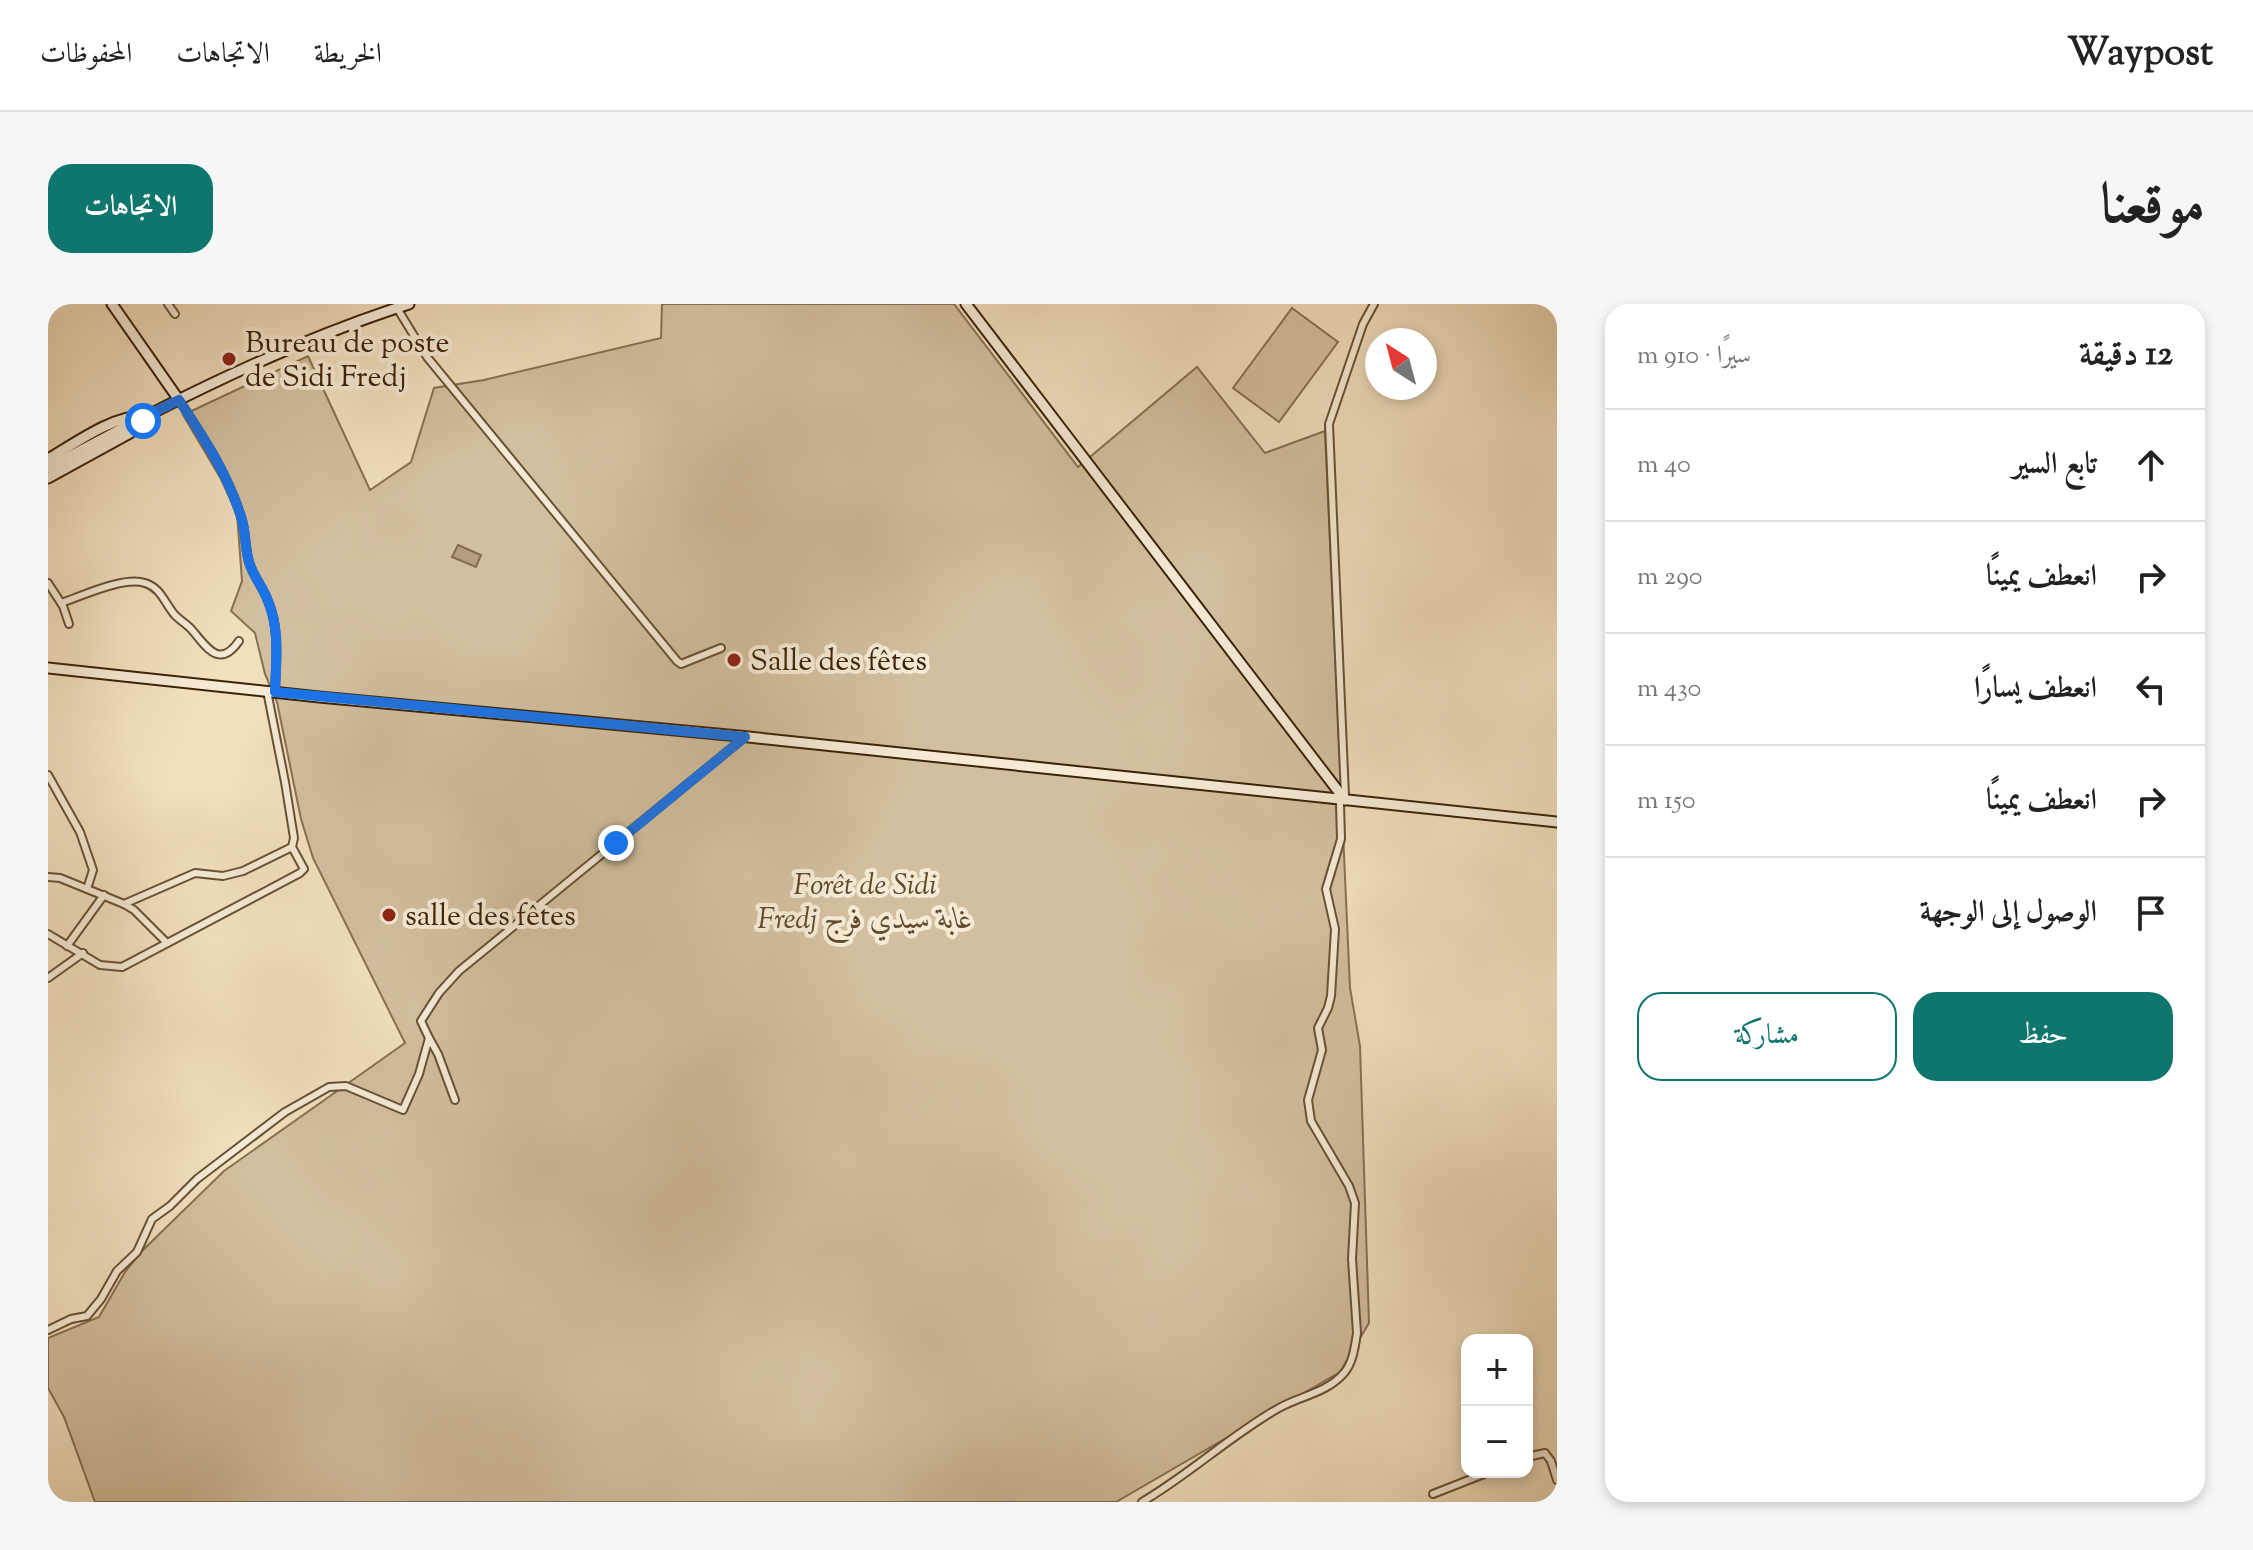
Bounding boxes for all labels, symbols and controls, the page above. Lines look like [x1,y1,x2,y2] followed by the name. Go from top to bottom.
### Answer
[2067,28,2213,82] text: Waypost
[40,35,132,75] text: المحفوظات
[176,35,270,75] text: الاتجاهات
[314,35,382,75] text: الخريطة
[48,164,213,253] button: الاتجاهات
[2100,168,2205,249] text: موقعنا
[245,323,450,400] place label: Bureau de poste de Sidi Fredj
[1365,328,1437,400] north arrow
[2079,331,2173,380] text: 12 دقيقة
[1637,338,1751,375] text: سيرًا · 910 m
[220,350,238,368] marker: Bureau de poste de Sidi Fredj
[125,403,161,439] route start
[2129,443,2173,487] icon: ahead
[2012,444,2097,487] text: تابع السير
[1637,447,1691,484] text: 40 m
[2129,555,2173,599] icon: right
[1986,556,2097,599] text: انعطف يمينًا
[1637,559,1703,596] text: 290 m
[750,641,927,684] place label: Salle des fêtes
[725,651,743,669] marker: Salle des fêtes
[2129,667,2173,711] icon: left
[1974,668,2097,711] text: انعطف يسارًا
[1637,671,1701,708] text: 430 m
[2129,779,2173,823] icon: right
[1986,780,2097,823] text: انعطف يمينًا
[1637,783,1696,820] text: 150 m
[598,825,634,861] route end
[757,865,973,944] park label: Forêt de Sidi Fredj غابة سيدي فرج
[2129,891,2173,935] icon: arrive
[1920,892,2097,935] text: الوصول إلى الوجهة
[405,896,576,939] place label: salle des fêtes
[380,906,398,924] marker: salle des fêtes
[1637,992,1897,1081] button: مشاركة
[1913,992,2173,1081] button: حفظ
[1461,1334,1533,1478] map controls
[1461,1334,1533,1406] button: +
[1461,1406,1533,1478] button: −

